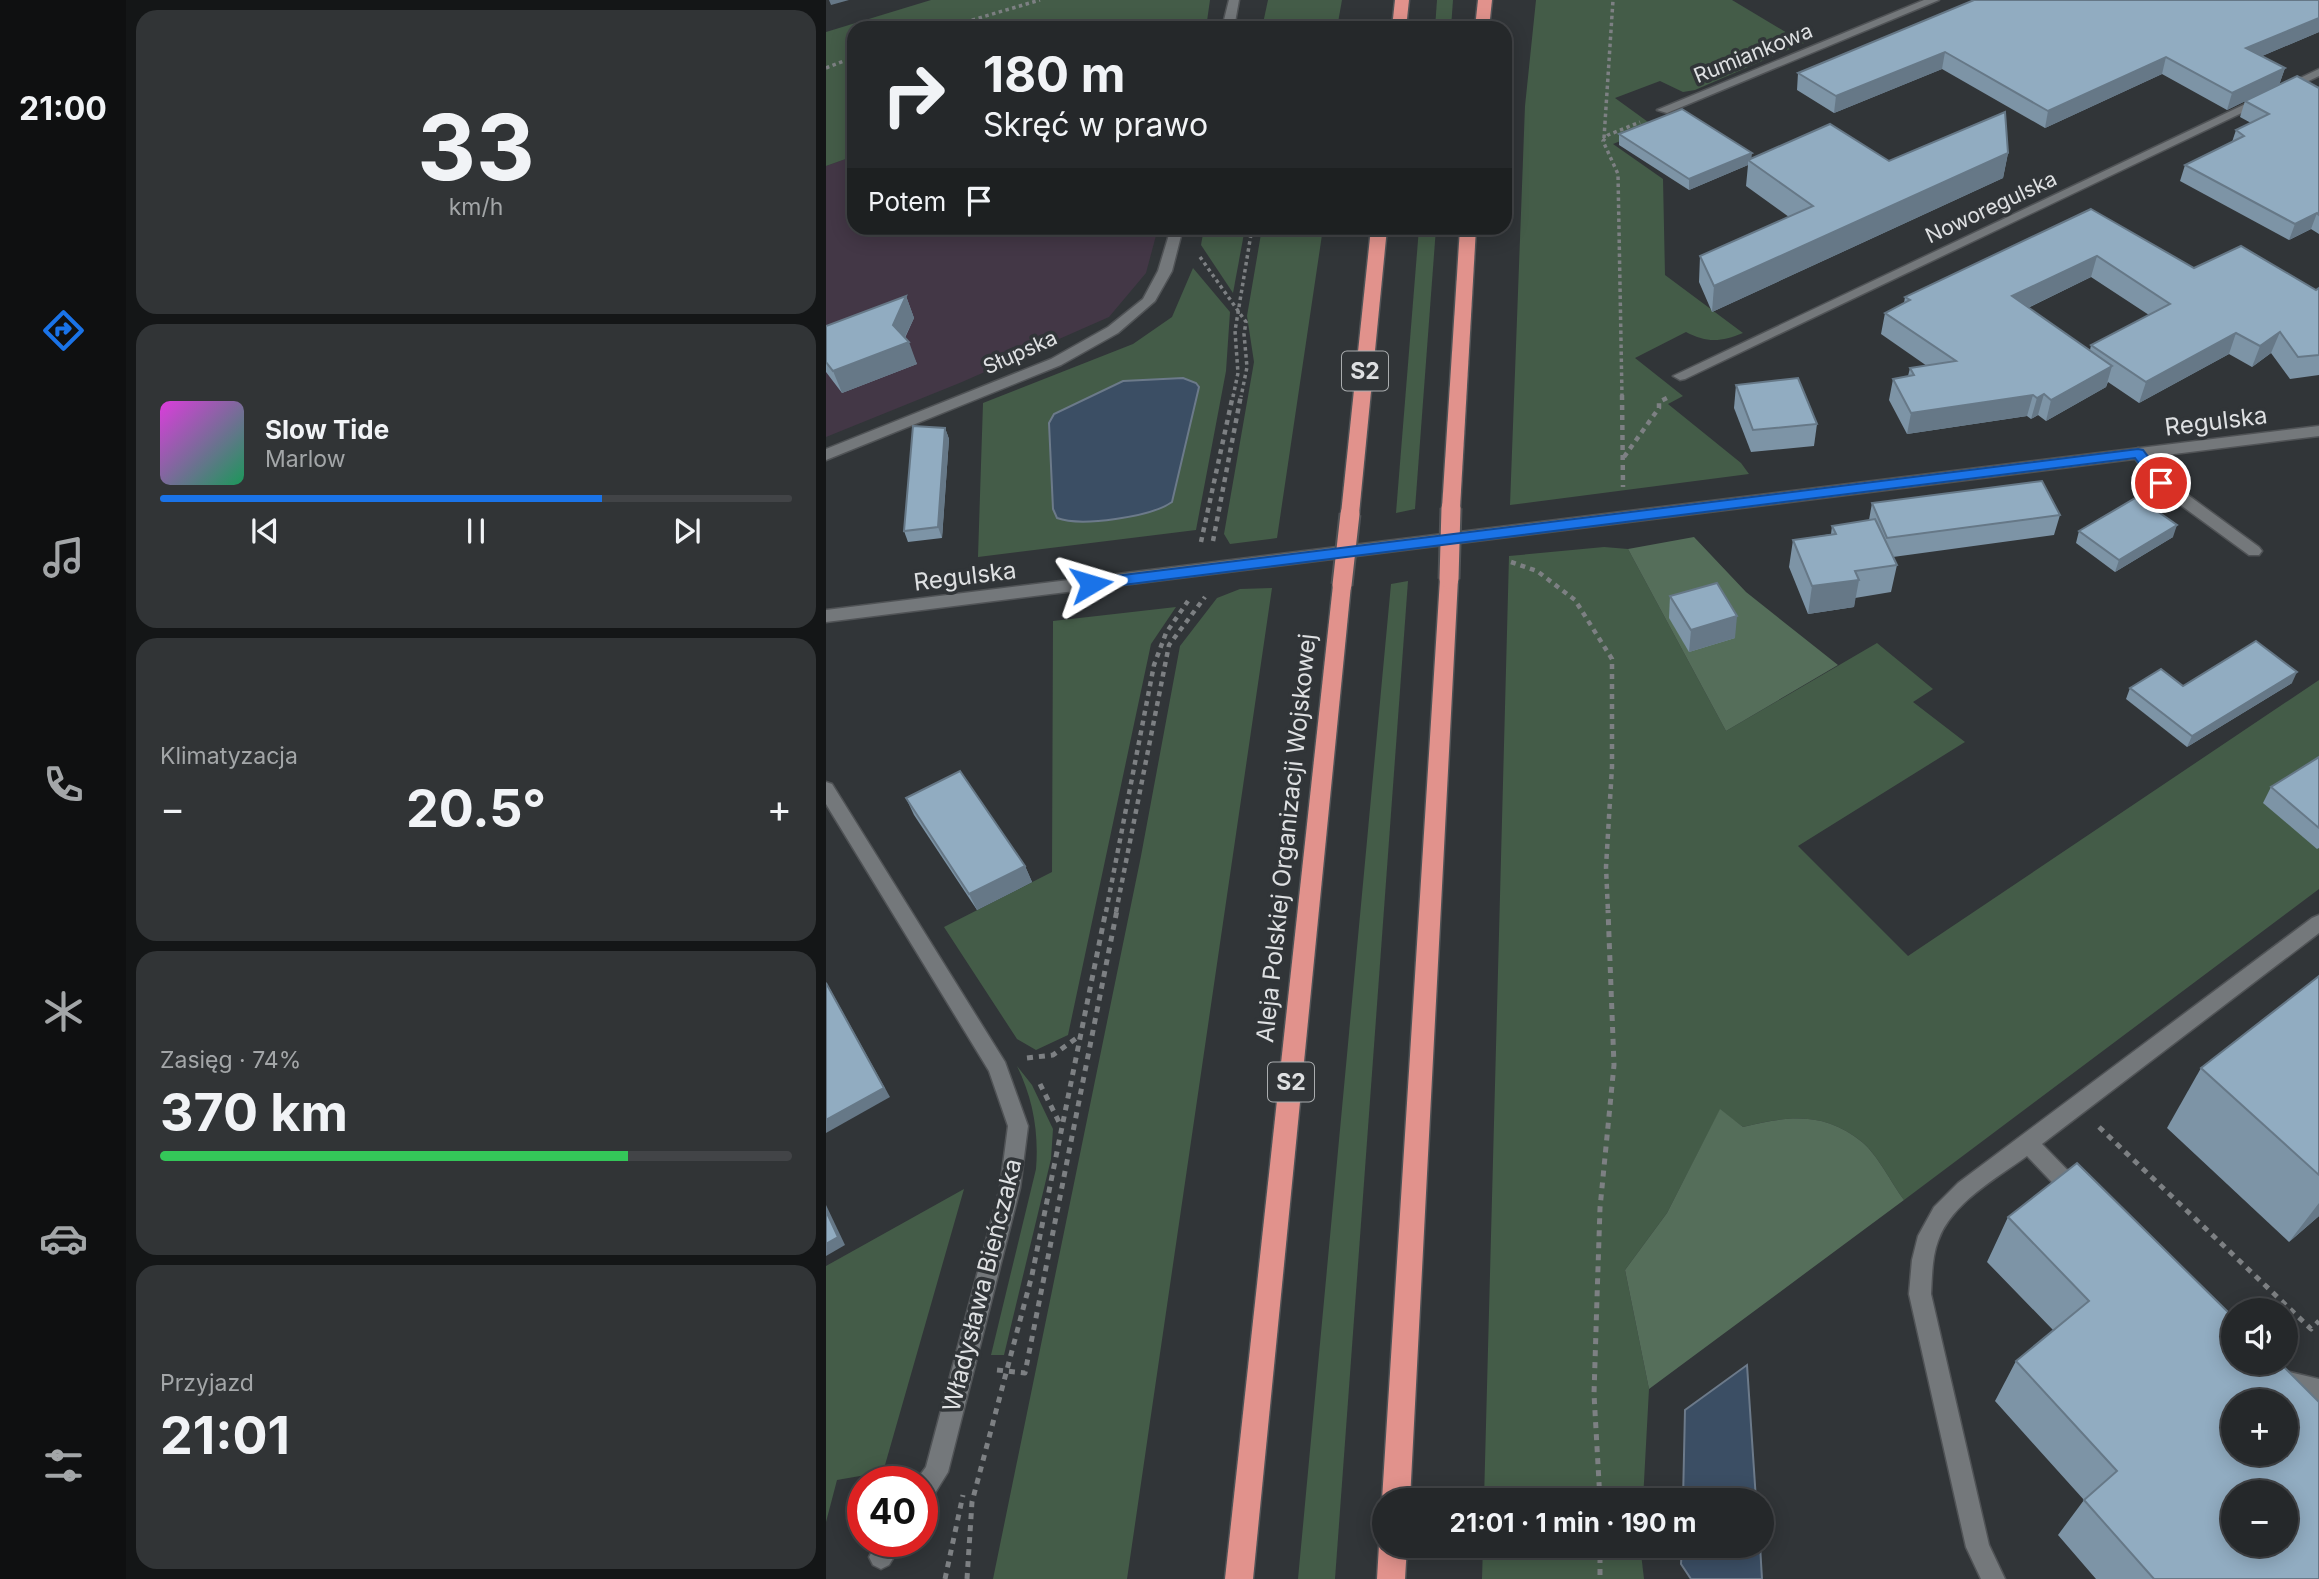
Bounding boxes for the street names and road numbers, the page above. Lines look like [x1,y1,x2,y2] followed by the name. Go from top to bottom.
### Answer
[1690,18,1816,88] street label: Rumiankowa
[1921,166,2061,248] street label: Noworegulska
[979,325,1061,379] street label: Słupska
[1342,352,1388,390] road number: S2
[2163,400,2269,442] street label: Regulska
[912,555,1018,597] street label: Regulska
[1250,632,1322,1044] street label: Aleja Polskiej Organizacji Wojskowej
[1268,1063,1314,1102] road number: S2
[937,1156,1027,1414] street label: Władysława Bieńczaka

